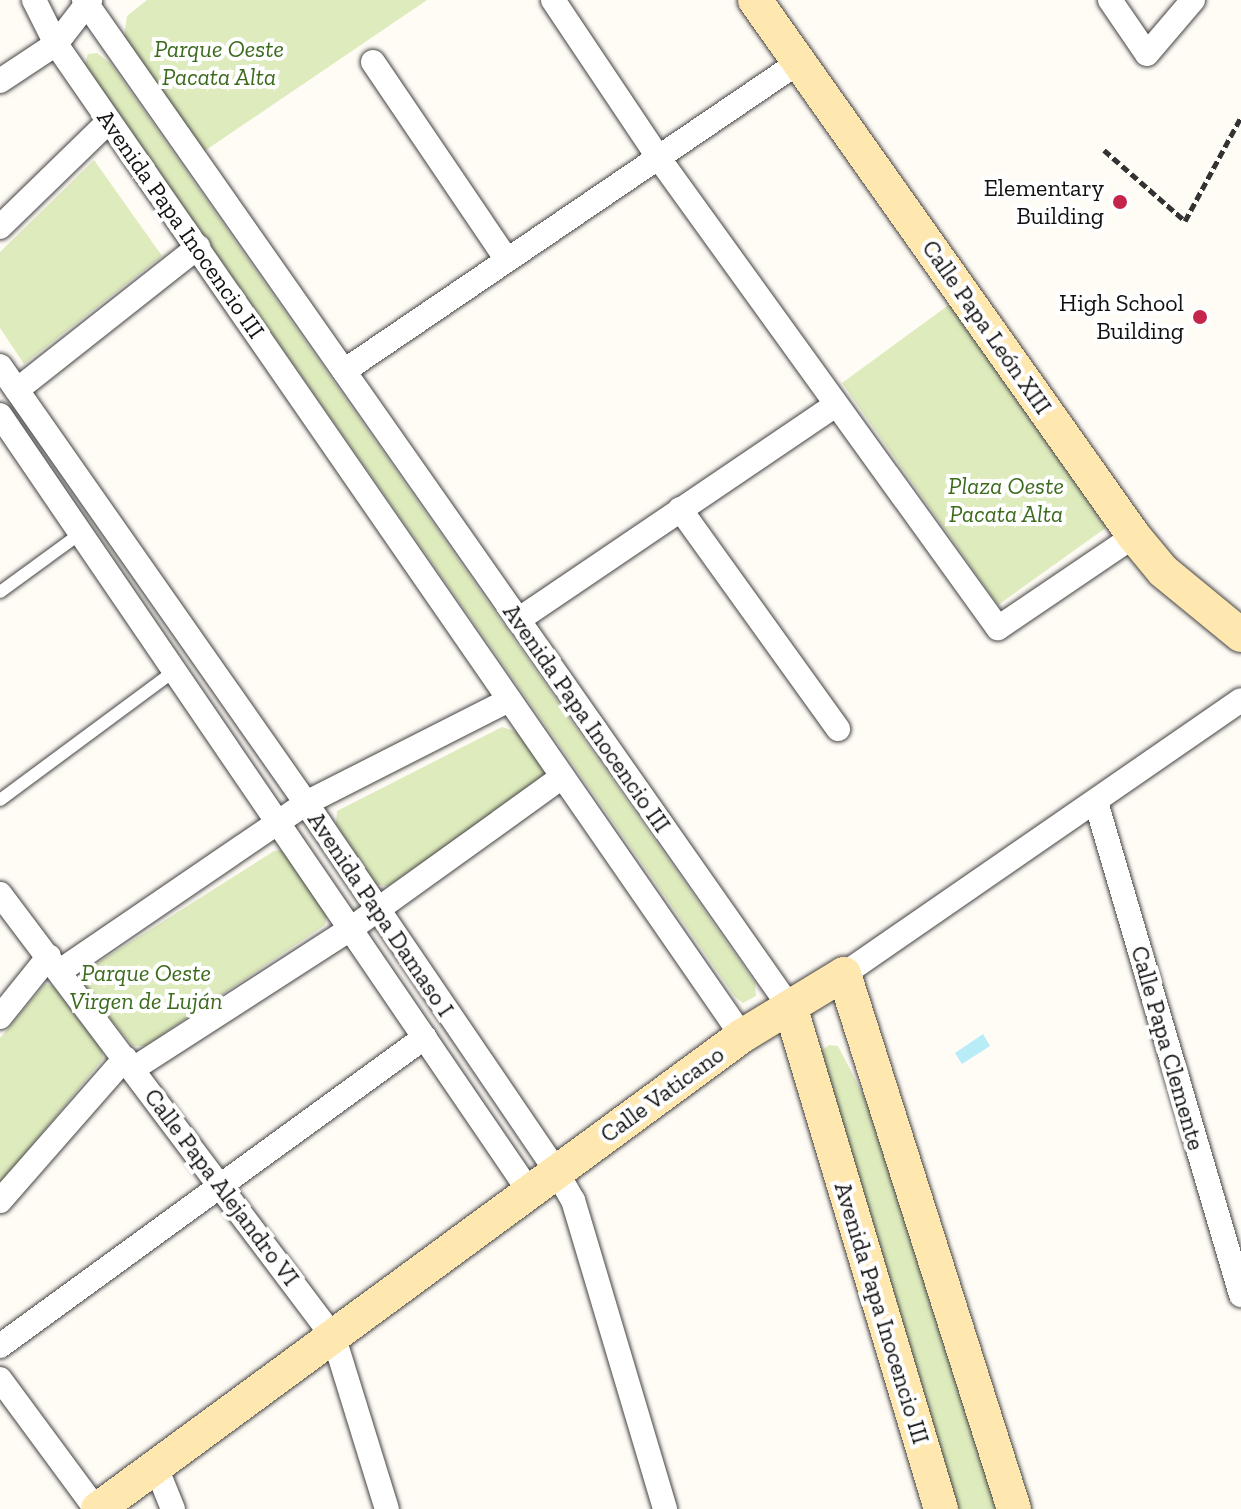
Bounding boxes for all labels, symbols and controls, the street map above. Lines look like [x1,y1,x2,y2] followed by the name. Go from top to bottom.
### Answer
[154,35,284,91] park label: Parque Oeste Pacata Alta
[91,104,271,344] street label: Avenida Papa Inocencio III
[984,174,1104,230] place label: Elementary Building
[1111,193,1129,211] marker: Elementary Building
[916,234,1058,420] street label: Calle Papa León XIII
[1059,289,1184,345] place label: High School Building
[1191,308,1209,326] marker: High School Building
[948,472,1064,528] park label: Plaza Oeste Pacata Alta
[497,598,677,838] street label: Avenida Papa Inocencio III
[302,806,460,1022] street label: Avenida Papa Damaso I
[1125,943,1211,1153] street label: Calle Papa Clemente
[69,959,223,1015] park label: Parque Oeste Virgen de Luján
[594,1039,730,1149] street label: Calle Vaticano
[138,1082,306,1292] street label: Calle Papa Alejandro VI
[828,1179,936,1447] street label: Avenida Papa Inocencio III

